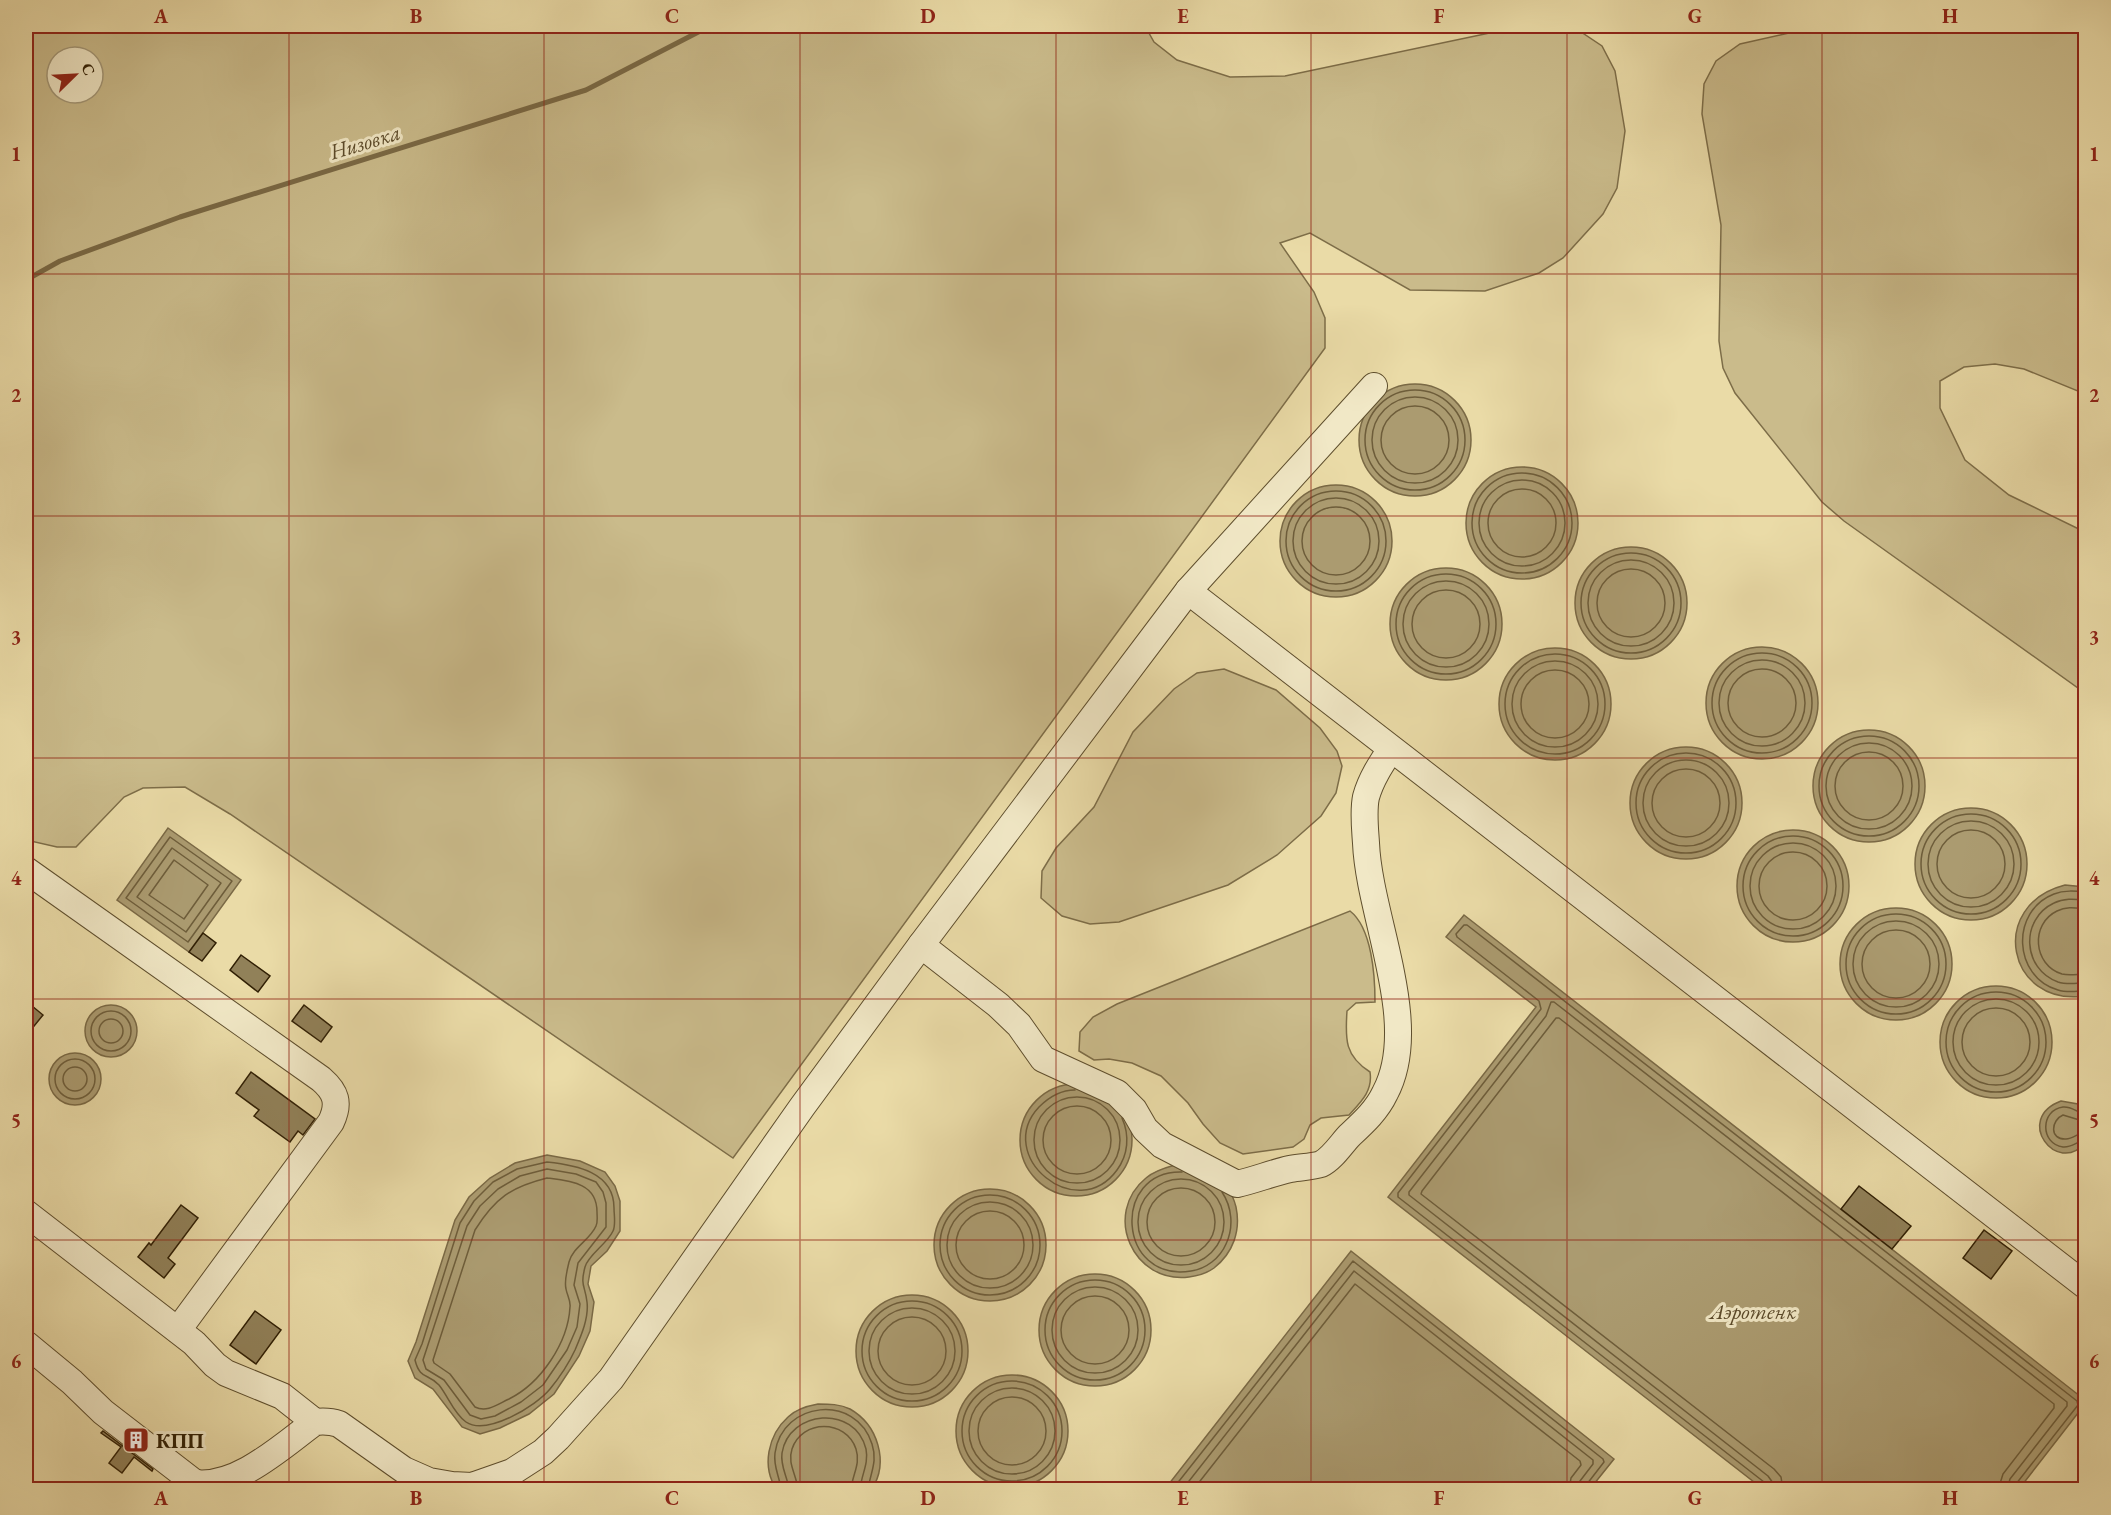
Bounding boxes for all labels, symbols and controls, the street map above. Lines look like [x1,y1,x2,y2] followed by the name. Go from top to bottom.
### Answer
[153,3,169,29] text: A
[410,3,422,29] text: B
[665,3,679,29] text: C
[920,3,936,29] text: D
[1177,3,1189,29] text: E
[1434,3,1445,29] text: F
[1688,3,1702,29] text: G
[1942,3,1958,29] text: H
[45,45,105,105] north arrow
[76,60,100,79] text: С
[325,118,404,167] water label: Низовка
[11,141,21,167] text: 1
[2089,141,2099,167] text: 1
[11,382,22,408] text: 2
[2089,382,2100,408] text: 2
[11,624,21,650] text: 3
[2089,624,2099,650] text: 3
[11,865,22,891] text: 4
[2089,865,2100,891] text: 4
[11,1107,21,1133] text: 5
[2089,1107,2099,1133] text: 5
[1708,1297,1797,1326] water label: Аэротенк
[11,1348,22,1374] text: 6
[2089,1348,2100,1374] text: 6
[121,1425,151,1455] building icon: КПП
[156,1427,204,1454] place label: КПП
[153,1485,169,1511] text: A
[410,1485,422,1511] text: B
[665,1485,679,1511] text: C
[920,1485,936,1511] text: D
[1177,1485,1189,1511] text: E
[1434,1485,1445,1511] text: F
[1688,1485,1702,1511] text: G
[1942,1485,1958,1511] text: H

